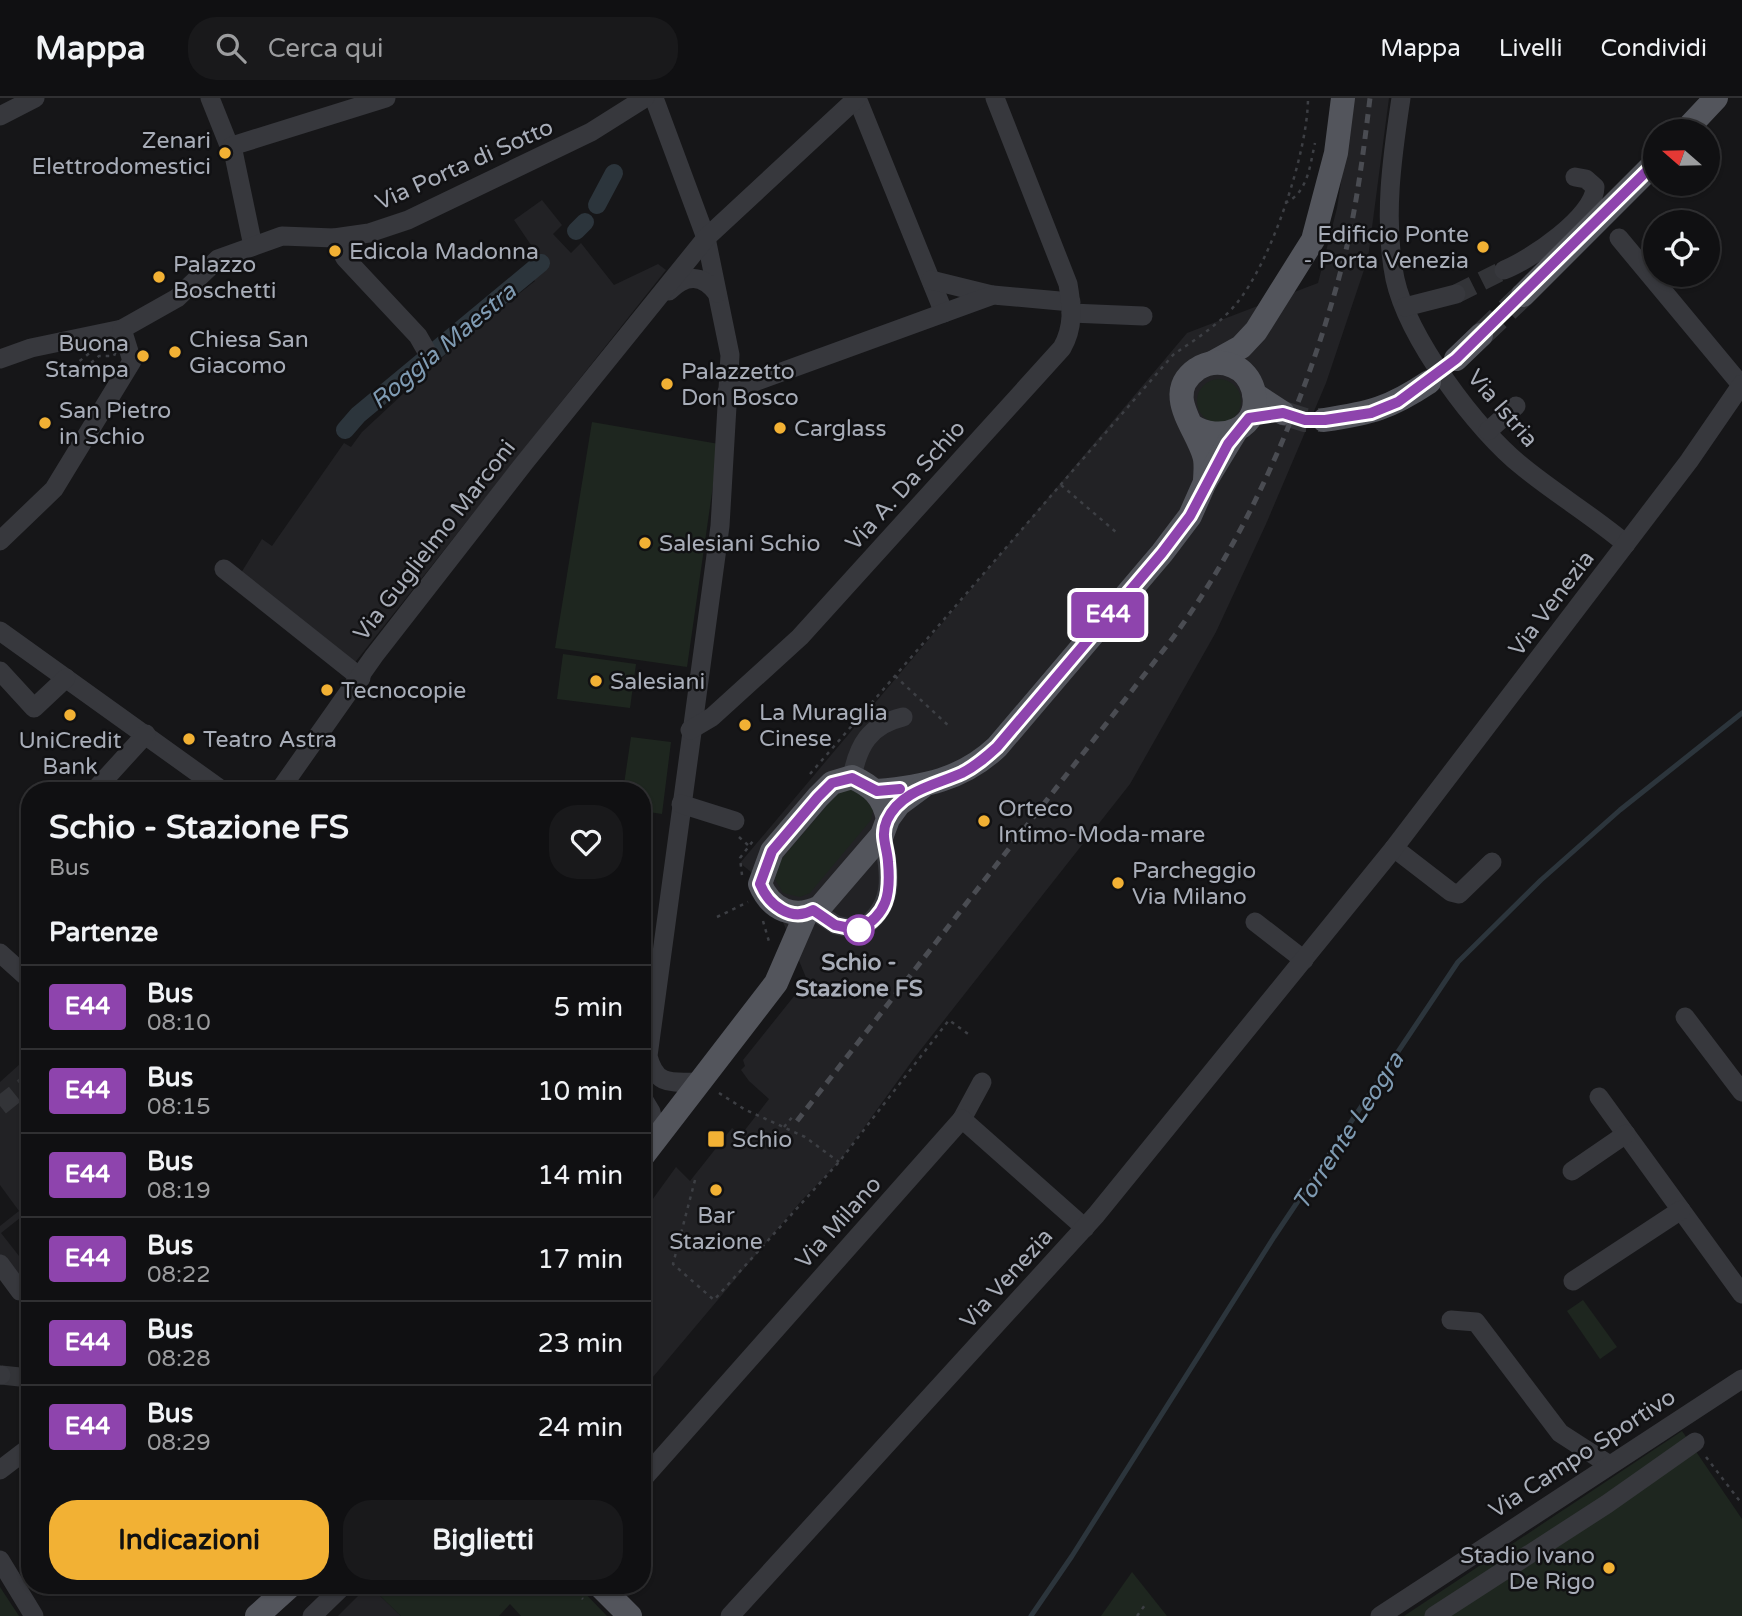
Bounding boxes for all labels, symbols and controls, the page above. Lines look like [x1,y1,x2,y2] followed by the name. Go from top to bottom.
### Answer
[188,17,678,80] search box
[35,29,146,68] text: Mappa
[212,29,250,67] icon: search
[268,33,384,64] text: Cerca qui
[1380,34,1461,63] text: Mappa
[1499,34,1563,63] text: Livelli
[1601,34,1707,63] text: Condividi
[371,113,558,217] street label: Via Porta di Sotto
[1643,119,1720,196] north arrow
[1643,119,1720,287] map controls
[31,127,211,181] place label: Zenari Elettrodomestici
[217,145,233,161] marker: Zenari Elettrodomestici
[1643,210,1720,287] button: locate
[1303,221,1469,275] place label: Edificio Ponte - Porta Venezia
[349,238,539,266] place label: Edicola Madonna
[1475,239,1491,255] marker: Edificio Ponte - Porta Venezia
[327,243,343,259] marker: Edicola Madonna
[173,251,276,305] place label: Palazzo Boschetti
[151,269,167,285] marker: Palazzo Boschetti
[365,277,522,416] water label: Roggia Maestra
[189,326,309,380] place label: Chiesa San Giacomo
[45,330,129,384] place label: Buona Stampa
[167,344,183,360] marker: Chiesa San Giacomo
[135,348,151,364] marker: Buona Stampa
[681,358,799,412] place label: Palazzetto Don Bosco
[1461,364,1544,453] street label: Via Istria
[659,376,675,392] marker: Palazzetto Don Bosco
[59,397,171,451] place label: San Pietro in Schio
[37,415,53,431] marker: San Pietro in Schio
[794,415,887,443] place label: Carglass
[840,415,972,557] street label: Via A. Da Schio
[772,420,788,436] marker: Carglass
[348,435,522,647] street label: Via Guglielmo Marconi
[659,530,820,558] place label: Salesiani Schio
[637,535,653,551] marker: Salesiani Schio
[1503,545,1601,662] street label: Via Venezia
[1068,592,1148,638] line badge: E44
[1085,600,1131,629] text: E44
[610,668,705,696] place label: Salesiani
[588,673,604,689] marker: Salesiani
[341,677,466,705] place label: Tecnocopie
[319,682,335,698] marker: Tecnocopie
[759,699,888,753] place label: La Muraglia Cinese
[62,707,78,723] marker: UniCredit Bank
[737,717,753,733] marker: La Muraglia Cinese
[203,726,337,754] place label: Teatro Astra
[19,727,122,781] place label: UniCredit Bank
[181,731,197,747] marker: Teatro Astra
[998,795,1205,849] place label: Orteco Intimo-Moda-mare
[549,805,623,879] button: heart
[49,808,349,847] text: Schio - Stazione FS
[976,813,992,829] marker: Orteco Intimo-Moda-mare
[49,854,90,882] text: Bus
[1132,857,1256,911] place label: Parcheggio Via Milano
[1110,875,1126,891] marker: Parcheggio Via Milano
[844,915,874,945] marker: Schio - Stazione FS
[49,917,158,948] text: Partenze
[795,949,923,1003] place label: Schio - Stazione FS
[147,978,193,1009] text: Bus
[65,992,110,1021] text: E44
[554,992,623,1023] text: 5 min
[147,1009,211,1037] text: 08:10
[1287,1047,1410,1216] water label: Torrente Leogra
[147,1062,193,1093] text: Bus
[65,1076,110,1105] text: E44
[537,1076,623,1107] text: 10 min
[147,1093,211,1121] text: 08:15
[732,1126,792,1154] place label: Schio
[706,1129,726,1149] marker: Schio
[147,1146,193,1177] text: Bus
[65,1160,110,1189] text: E44
[537,1160,623,1191] text: 14 min
[790,1171,888,1275] street label: Via Milano
[147,1177,211,1205] text: 08:19
[708,1182,724,1198] marker: Bar Stazione
[669,1202,763,1256] place label: Bar Stazione
[954,1223,1059,1335] street label: Via Venezia
[147,1230,193,1261] text: Bus
[65,1244,110,1273] text: E44
[537,1244,623,1275] text: 17 min
[147,1261,211,1289] text: 08:22
[147,1314,193,1345] text: Bus
[65,1328,110,1357] text: E44
[537,1328,623,1359] text: 23 min
[147,1345,211,1373] text: 08:28
[1484,1383,1681,1525] street label: Via Campo Sportivo
[147,1398,193,1429] text: Bus
[65,1412,110,1441] text: E44
[537,1412,623,1443] text: 24 min
[147,1429,211,1457] text: 08:29
[49,1500,329,1580] button: Indicazioni
[343,1500,623,1580] button: Biglietti
[1460,1542,1595,1596] place label: Stadio Ivano De Rigo
[1601,1560,1617,1576] marker: Stadio Ivano De Rigo

